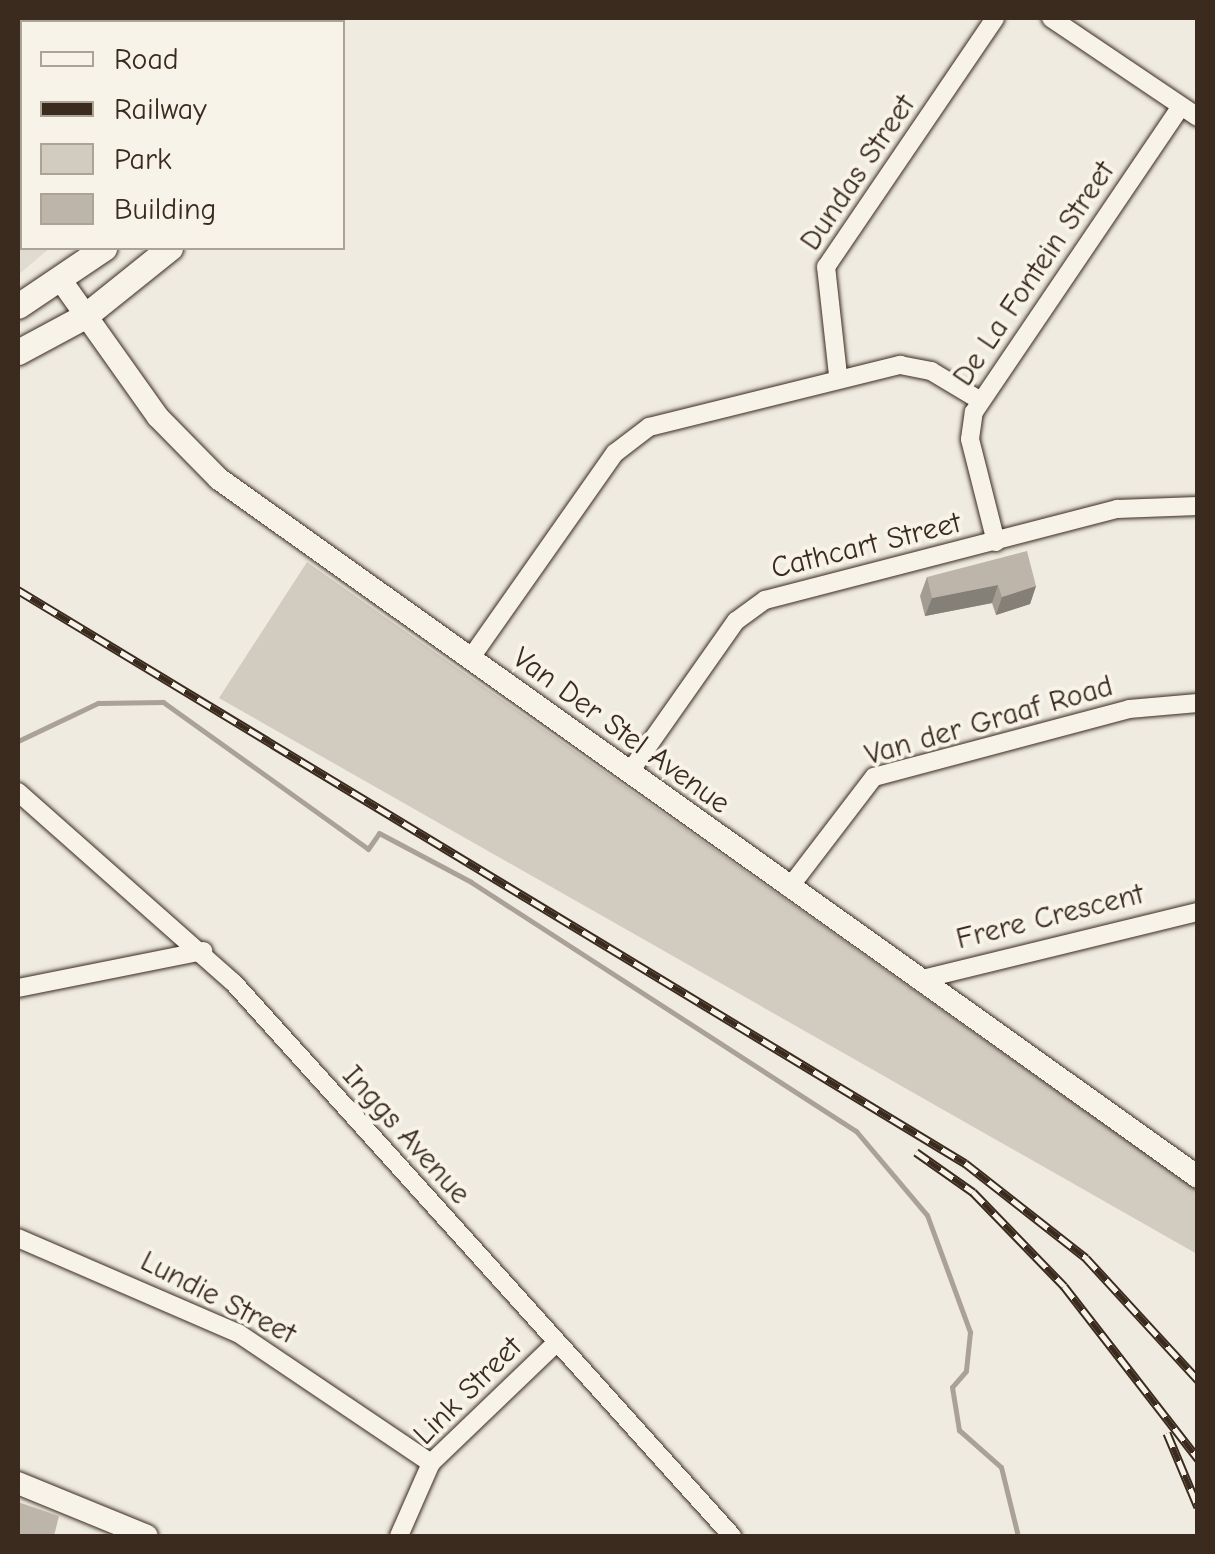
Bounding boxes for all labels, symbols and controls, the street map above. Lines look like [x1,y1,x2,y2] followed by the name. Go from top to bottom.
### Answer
[20,20,345,250] legend
[114,42,179,77] text: Road
[793,88,923,258] street label: Dundas Street
[114,92,207,127] text: Railway
[114,142,171,177] text: Park
[945,155,1123,393] street label: De La Fontein Street
[114,192,217,227] text: Building
[767,505,965,587] street label: Cathcart Street
[505,640,737,822] street label: Van Der Stel Avenue
[861,668,1117,774] street label: Van der Graaf Road
[953,876,1147,958] street label: Frere Crescent
[334,1058,478,1212] street label: Inggs Avenue
[134,1243,302,1353] street label: Lundie Street
[406,1329,530,1453] street label: Link Street

